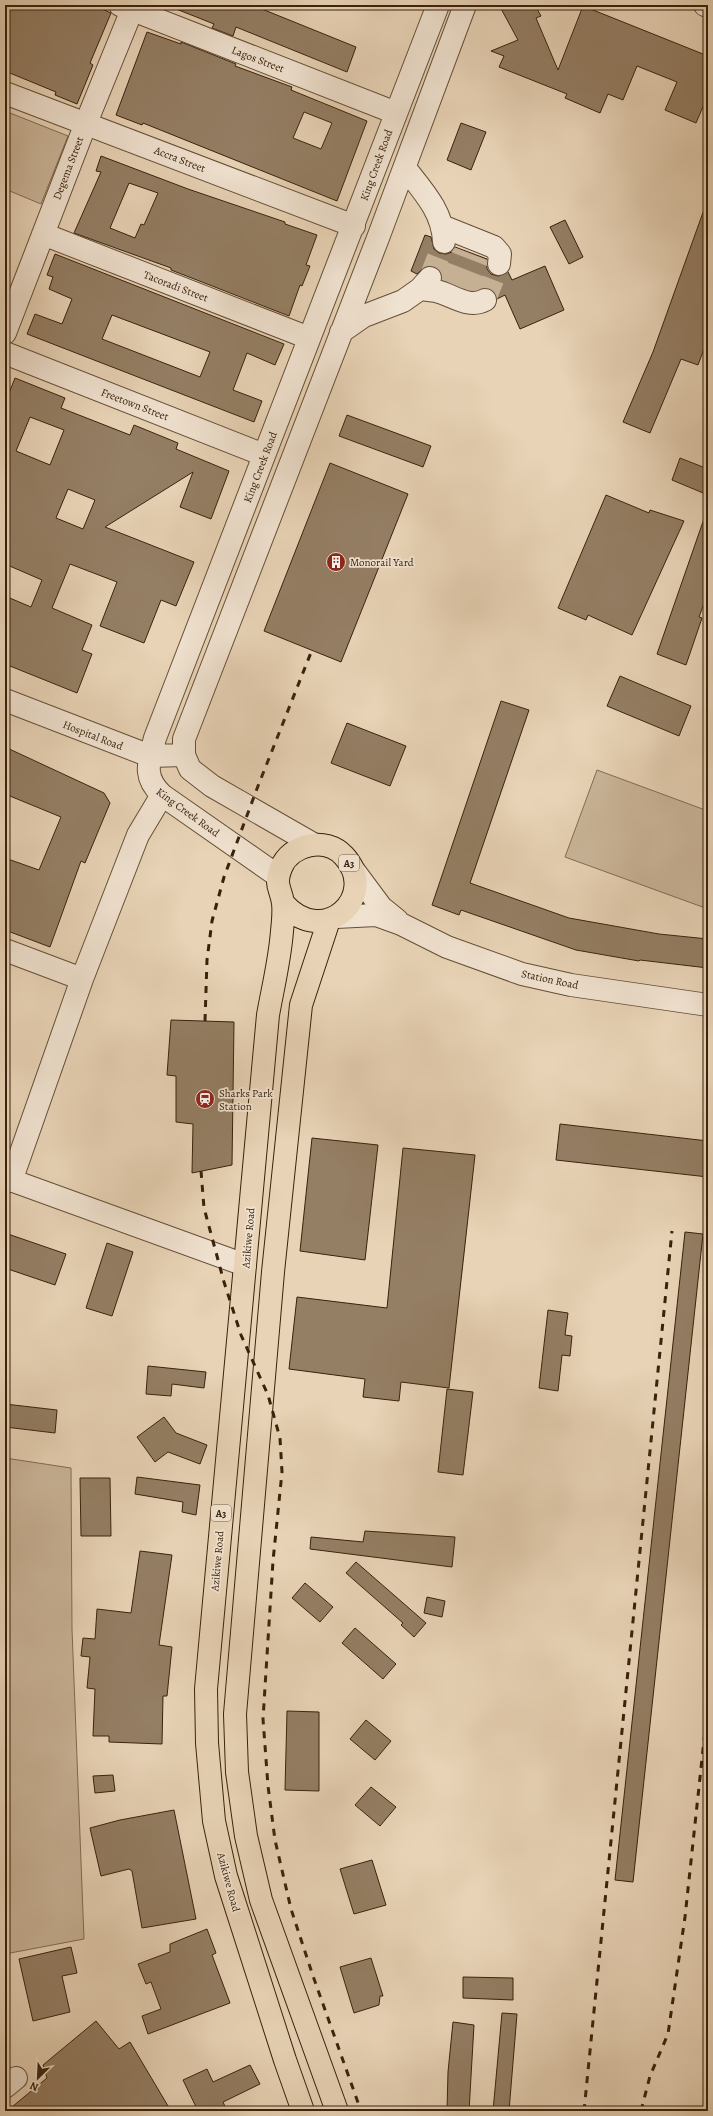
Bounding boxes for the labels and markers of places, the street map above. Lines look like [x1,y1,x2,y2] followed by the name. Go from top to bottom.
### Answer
[325,551,347,573] building icon: Monorail Yard
[350,555,414,570] place label: Monorail Yard
[219,1086,273,1114] place label: Sharks Park Station
[194,1088,216,1110] station icon: Sharks Park Station

